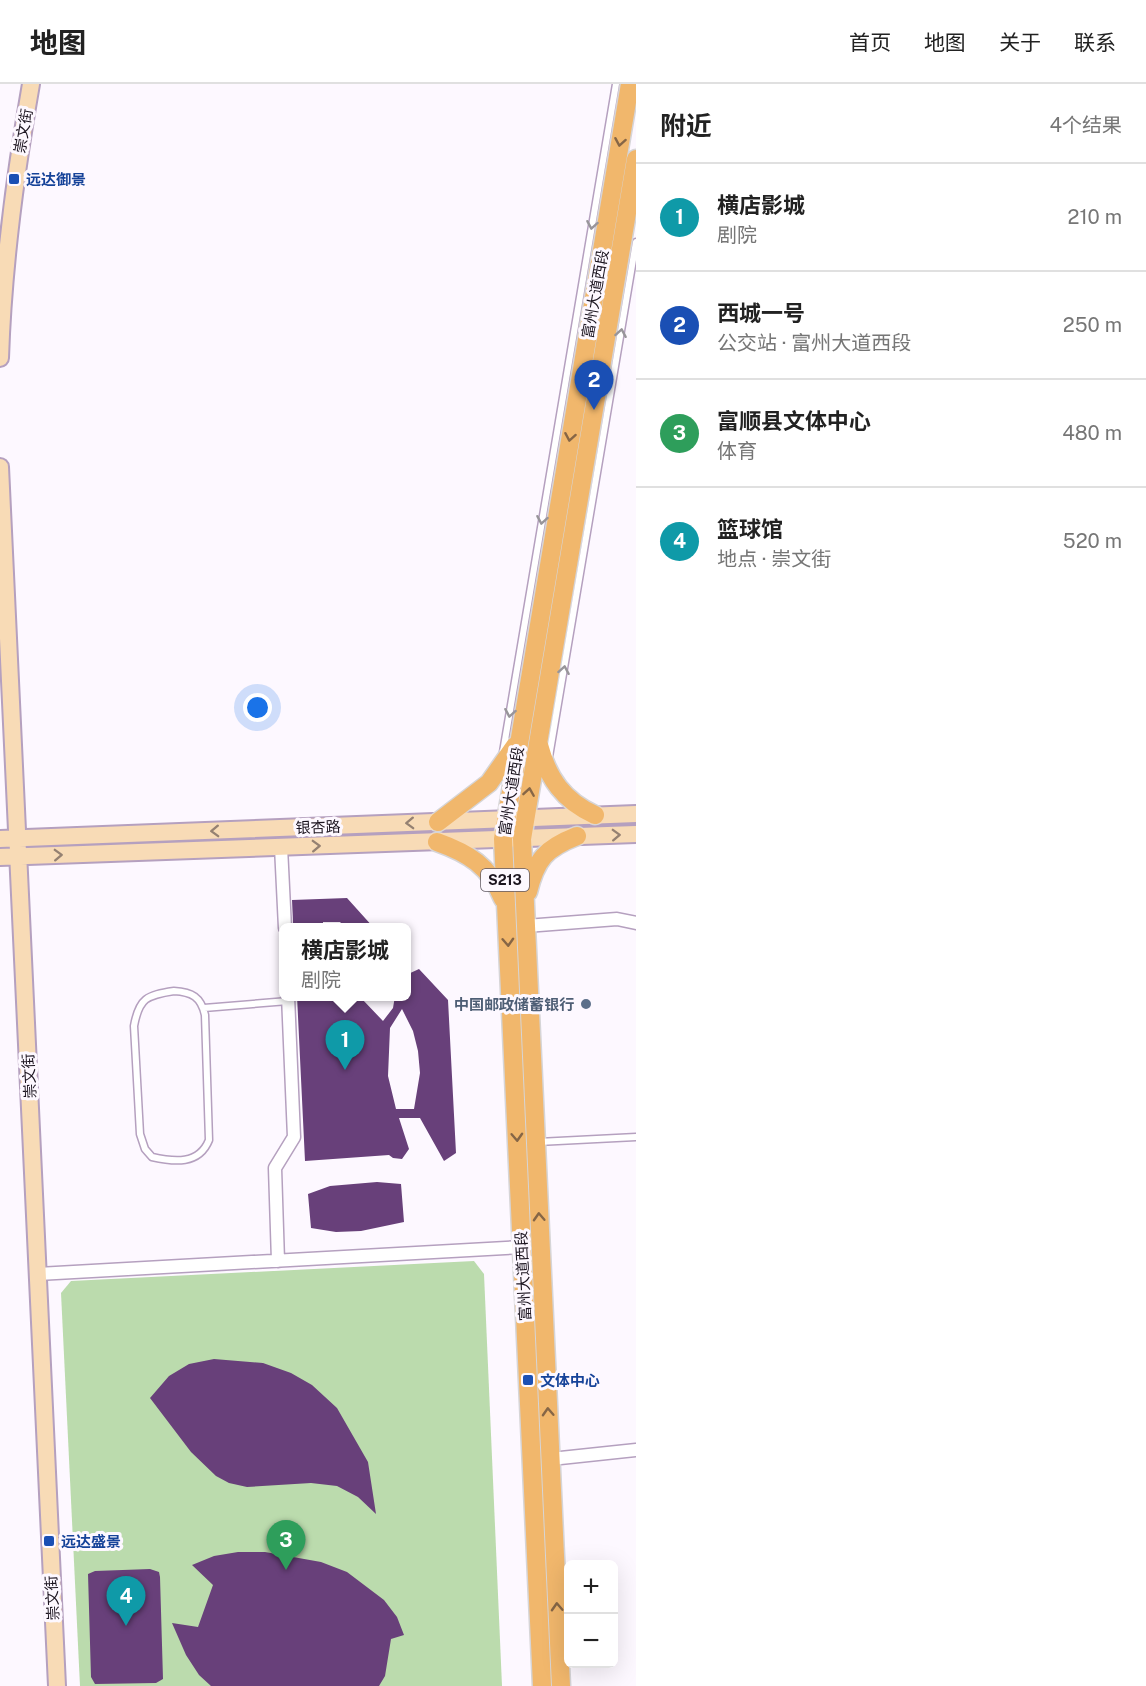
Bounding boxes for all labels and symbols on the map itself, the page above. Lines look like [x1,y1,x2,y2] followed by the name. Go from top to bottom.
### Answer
[11,107,35,155] street label: 崇文街
[614,136,627,146] one-way arrow
[26,171,86,188] place label: 远达御景
[7,172,21,186] marker: 远达御景
[587,220,599,229] one-way arrow
[579,248,611,340] street label: 富州大道西段
[614,328,626,338] one-way arrow
[574,360,614,410] pin: 2
[564,432,577,442] one-way arrow
[537,516,549,525] one-way arrow
[557,665,570,675] one-way arrow
[243,693,272,722] your location
[504,707,517,717] one-way arrow
[496,745,526,837] street label: 富州大道西段
[523,787,535,797] one-way arrow
[405,817,414,830] one-way arrow
[295,818,341,836] street label: 银杏路
[210,824,219,837] one-way arrow
[612,829,621,842] one-way arrow
[312,839,321,852] one-way arrow
[54,849,63,861] one-way arrow
[481,869,529,891] road number: S213
[501,937,514,946] one-way arrow
[454,996,574,1013] place label: 中国邮政储蓄银行
[579,997,593,1011] marker: 中国邮政储蓄银行
[326,1020,364,1070] pin: 1
[19,1053,39,1099] street label: 崇文街
[510,1132,523,1141] one-way arrow
[533,1212,546,1221] one-way arrow
[512,1231,534,1321] street label: 富州大道西段
[540,1372,600,1389] place label: 文体中心
[521,1373,535,1387] marker: 文体中心
[542,1407,555,1416] one-way arrow
[266,1520,306,1570] pin: 3
[61,1533,121,1550] place label: 远达盛景
[42,1534,56,1548] marker: 远达盛景
[42,1575,62,1621] street label: 崇文街
[106,1576,146,1626] pin: 4
[551,1602,564,1611] one-way arrow

